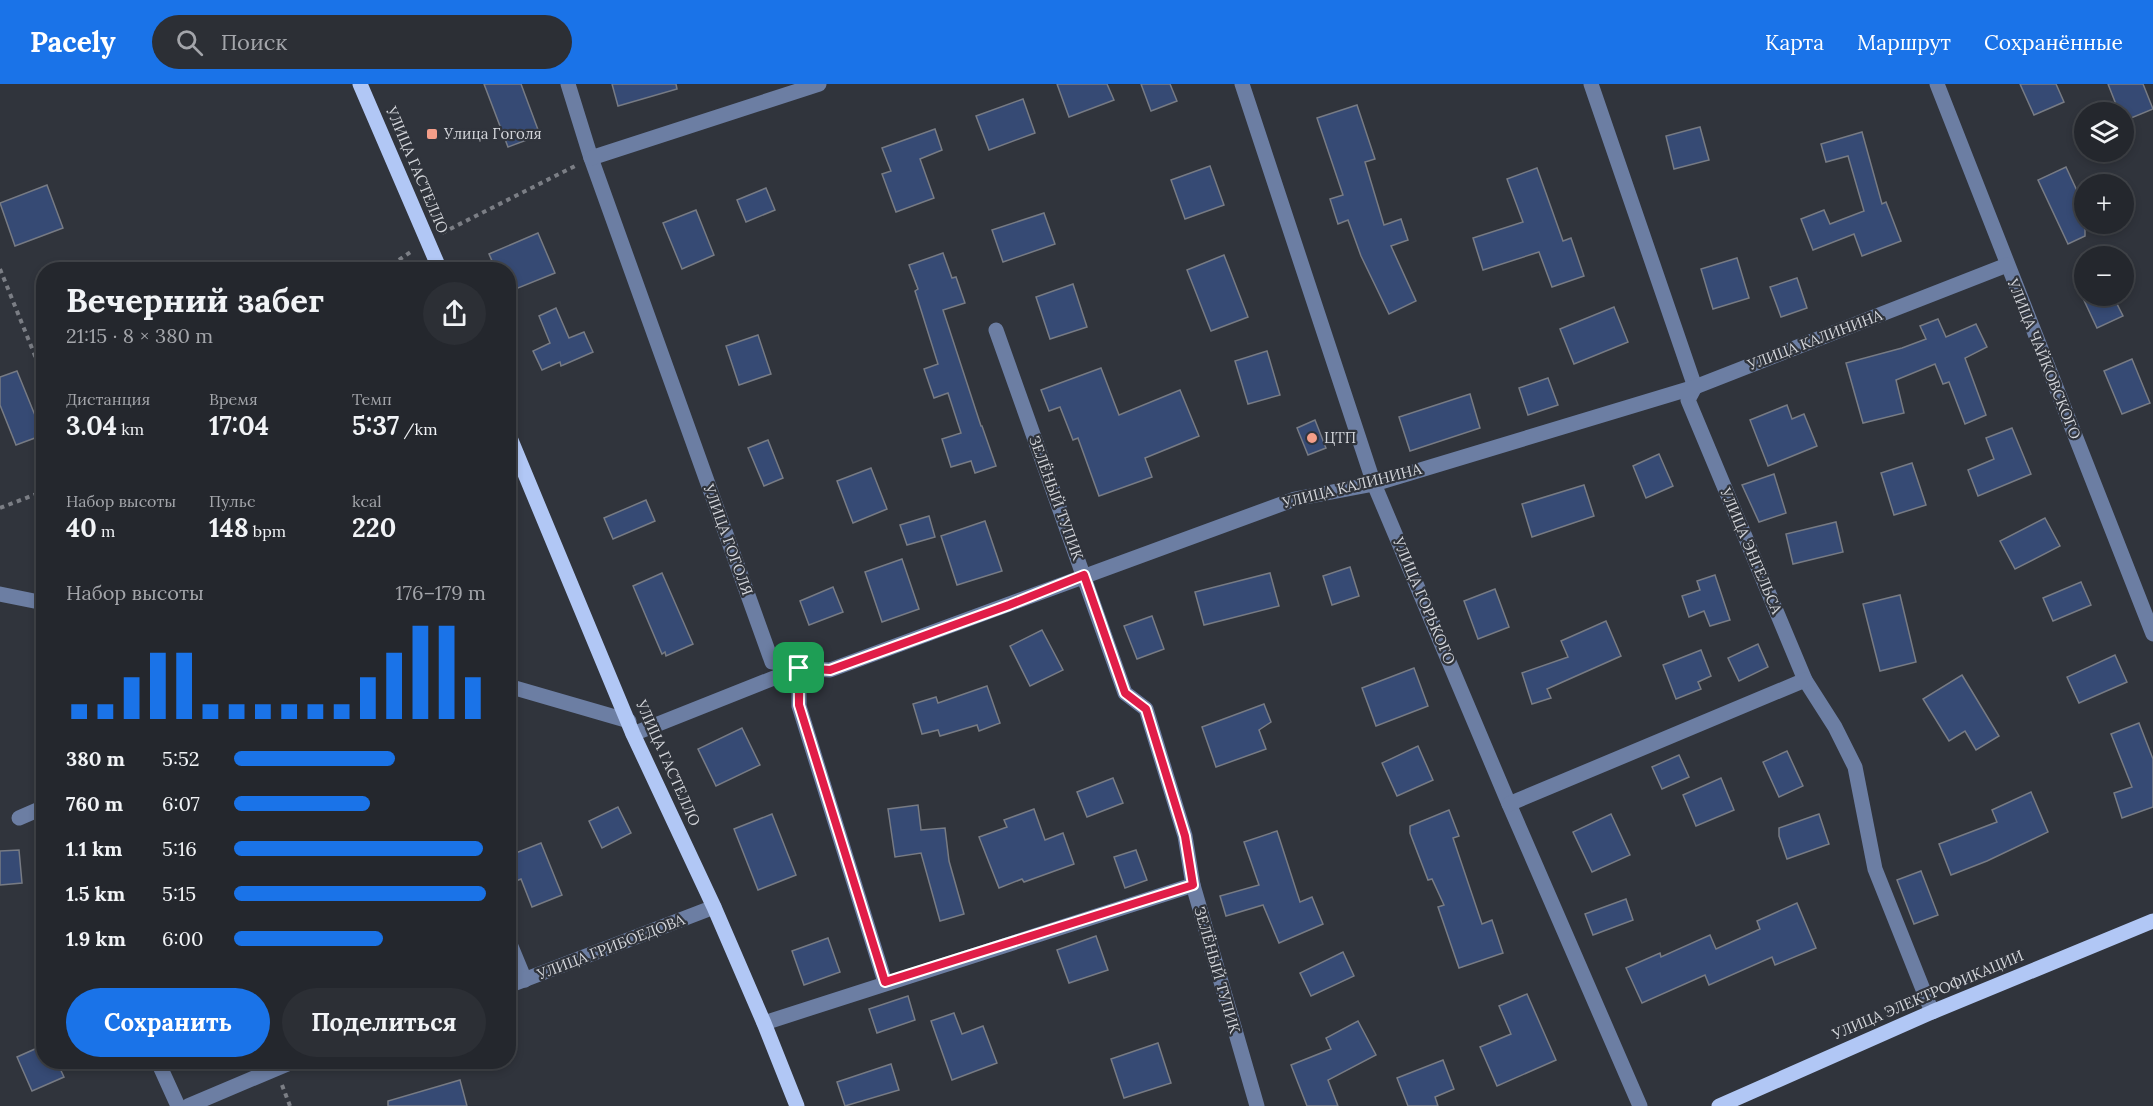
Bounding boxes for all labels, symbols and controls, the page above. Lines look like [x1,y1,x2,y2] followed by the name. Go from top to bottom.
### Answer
[152,15,572,69] search box
[30,24,116,60] text: Pacely
[173,26,206,59] icon: search
[221,28,287,56] text: Поиск
[1765,29,1824,56] text: Карта
[1857,29,1951,56] text: Маршрут
[1984,29,2123,56] text: Сохранённые
[2074,102,2134,306] map controls
[2074,102,2134,162] button: layers
[382,103,453,236] street label: УЛИЦА ГАСТЕЛЛО
[443,124,542,143] place label: Улица Гоголя
[425,127,439,141] marker: Улица Гоголя
[2074,174,2134,234] button: +
[2074,246,2134,306] button: −
[2003,275,2085,442] street label: УЛИЦА ЧАЙКОВСКОГО
[66,279,324,321] text: Вечерний забег
[423,282,486,345] button: share
[1744,305,1885,374] street label: УЛИЦА КАЛИНИНА
[66,323,213,348] text: 21:15 · 8 × 380 m
[66,389,150,409] text: Дистанция
[209,389,258,409] text: Время
[352,389,392,409] text: Темп
[66,409,117,442] text: 3.04
[209,409,269,442] text: 17:04
[352,409,399,442] text: 5:37
[117,419,144,439] text: km
[399,419,437,439] text: /km
[1324,428,1356,447] place label: ЦТП
[1305,431,1319,445] marker: ЦТП
[1025,433,1088,564] street label: ЗЕЛЁНЫЙ ТУПИК
[1279,459,1424,512] street label: УЛИЦА КАЛИНИНА
[699,481,757,598] street label: УЛИЦА ГОГОЛЯ
[1716,484,1787,617] street label: УЛИЦА ЭНГЕЛЬСА
[66,491,176,511] text: Набор высоты
[209,491,255,511] text: Пульс
[352,491,382,511] text: kcal
[66,511,97,544] text: 40
[209,511,249,544] text: 148
[352,511,396,544] text: 220
[97,521,115,541] text: m
[249,521,286,541] text: bpm
[1389,533,1460,667] street label: УЛИЦА ГОРЬКОГО
[66,580,204,605] text: Набор высоты
[395,580,486,605] text: 176–179 m
[773,642,824,693] pin
[782,651,815,684] icon: arrive
[632,696,705,829] street label: УЛИЦА ГАСТЕЛЛО
[66,746,125,771] text: 380 m
[162,746,200,771] text: 5:52
[66,791,123,816] text: 760 m
[162,791,200,816] text: 6:07
[66,836,122,861] text: 1.1 km
[162,836,197,861] text: 5:16
[66,881,125,906] text: 1.5 km
[162,881,196,906] text: 5:15
[1190,904,1245,1036] street label: ЗЕЛЁНЫЙ ТУПИК
[533,909,688,984] street label: УЛИЦА ГРИБОЕДОВА
[66,926,126,951] text: 1.9 km
[162,926,203,951] text: 6:00
[1829,946,2026,1044] street label: УЛИЦА ЭЛЕКТРОФИКАЦИИ
[66,988,270,1057] button: Сохранить
[282,988,486,1057] button: Поделиться

